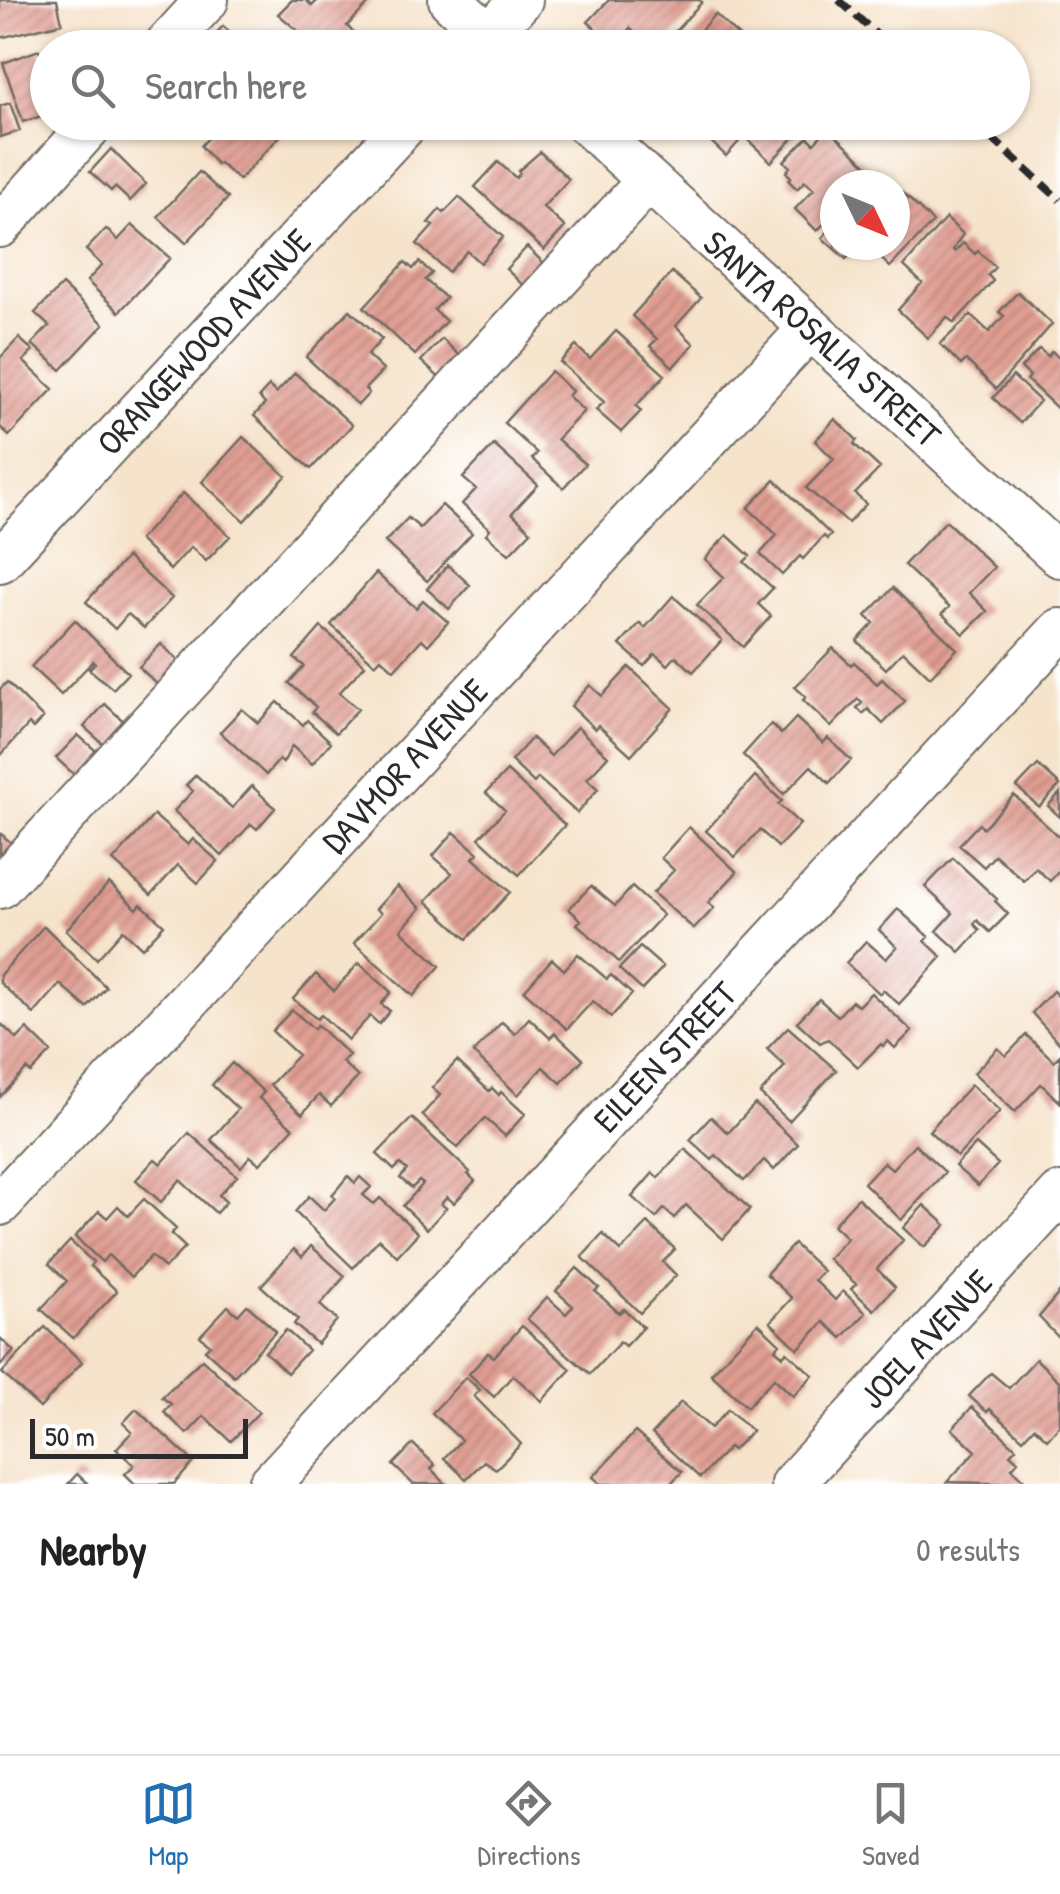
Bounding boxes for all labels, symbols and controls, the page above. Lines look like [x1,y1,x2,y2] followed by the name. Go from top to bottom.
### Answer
[30,30,1030,140] search box
[65,58,120,113] icon: search
[145,59,307,111] text: Search here
[820,170,910,260] north arrow
[86,218,321,465] street label: ORANGEWOOD AVENUE
[694,220,951,458] street label: SANTA ROSALIA STREET
[311,668,498,863] street label: DAVMOR AVENUE
[583,971,747,1142] street label: EILEEN STREET
[849,1259,1002,1419] street label: JOEL AVENUE
[30,1414,248,1458] scale bar
[45,1417,95,1455] text: 50 m
[40,1521,147,1578] text: Nearby
[916,1528,1020,1571] text: 0 results
[141,1776,196,1874] tab: Map
[477,1776,580,1874] tab: Directions
[862,1776,919,1874] tab: Saved

